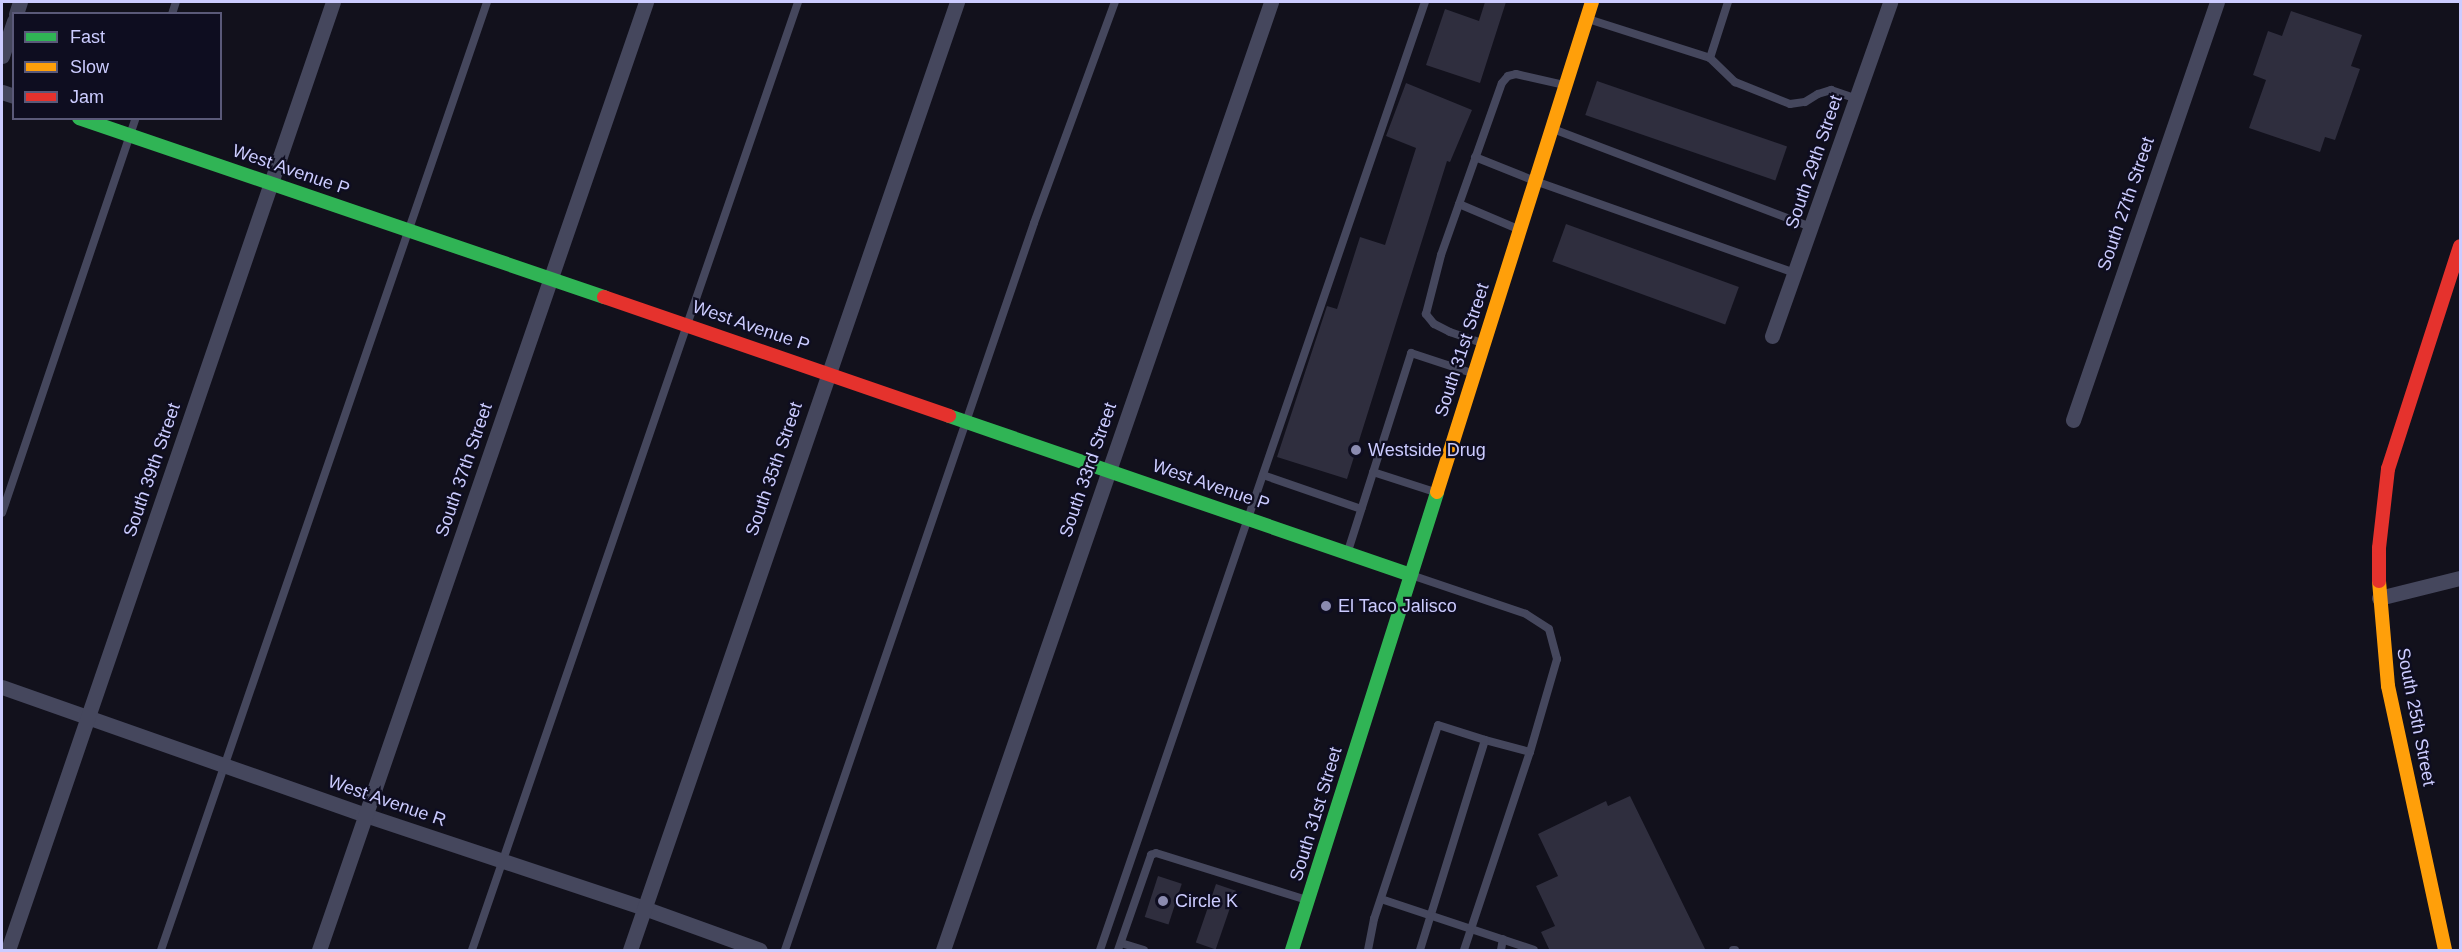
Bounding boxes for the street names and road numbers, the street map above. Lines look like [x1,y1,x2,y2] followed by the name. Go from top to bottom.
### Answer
[1781,92,1847,232] street label: South 29th Street
[2093,134,2159,274] street label: South 27th Street
[229,140,353,200] street label: West Avenue P
[1430,281,1494,419] street label: South 31st Street
[689,296,813,356] street label: West Avenue P
[741,399,807,539] street label: South 35th Street
[119,400,185,540] street label: South 39th Street
[431,400,497,540] street label: South 37th Street
[1055,400,1121,540] street label: South 33rd Street
[1149,455,1273,515] street label: West Avenue P
[2392,646,2440,788] street label: South 25th Street
[1285,744,1347,884] street label: South 31st Street
[325,771,449,831] street label: West Avenue R

